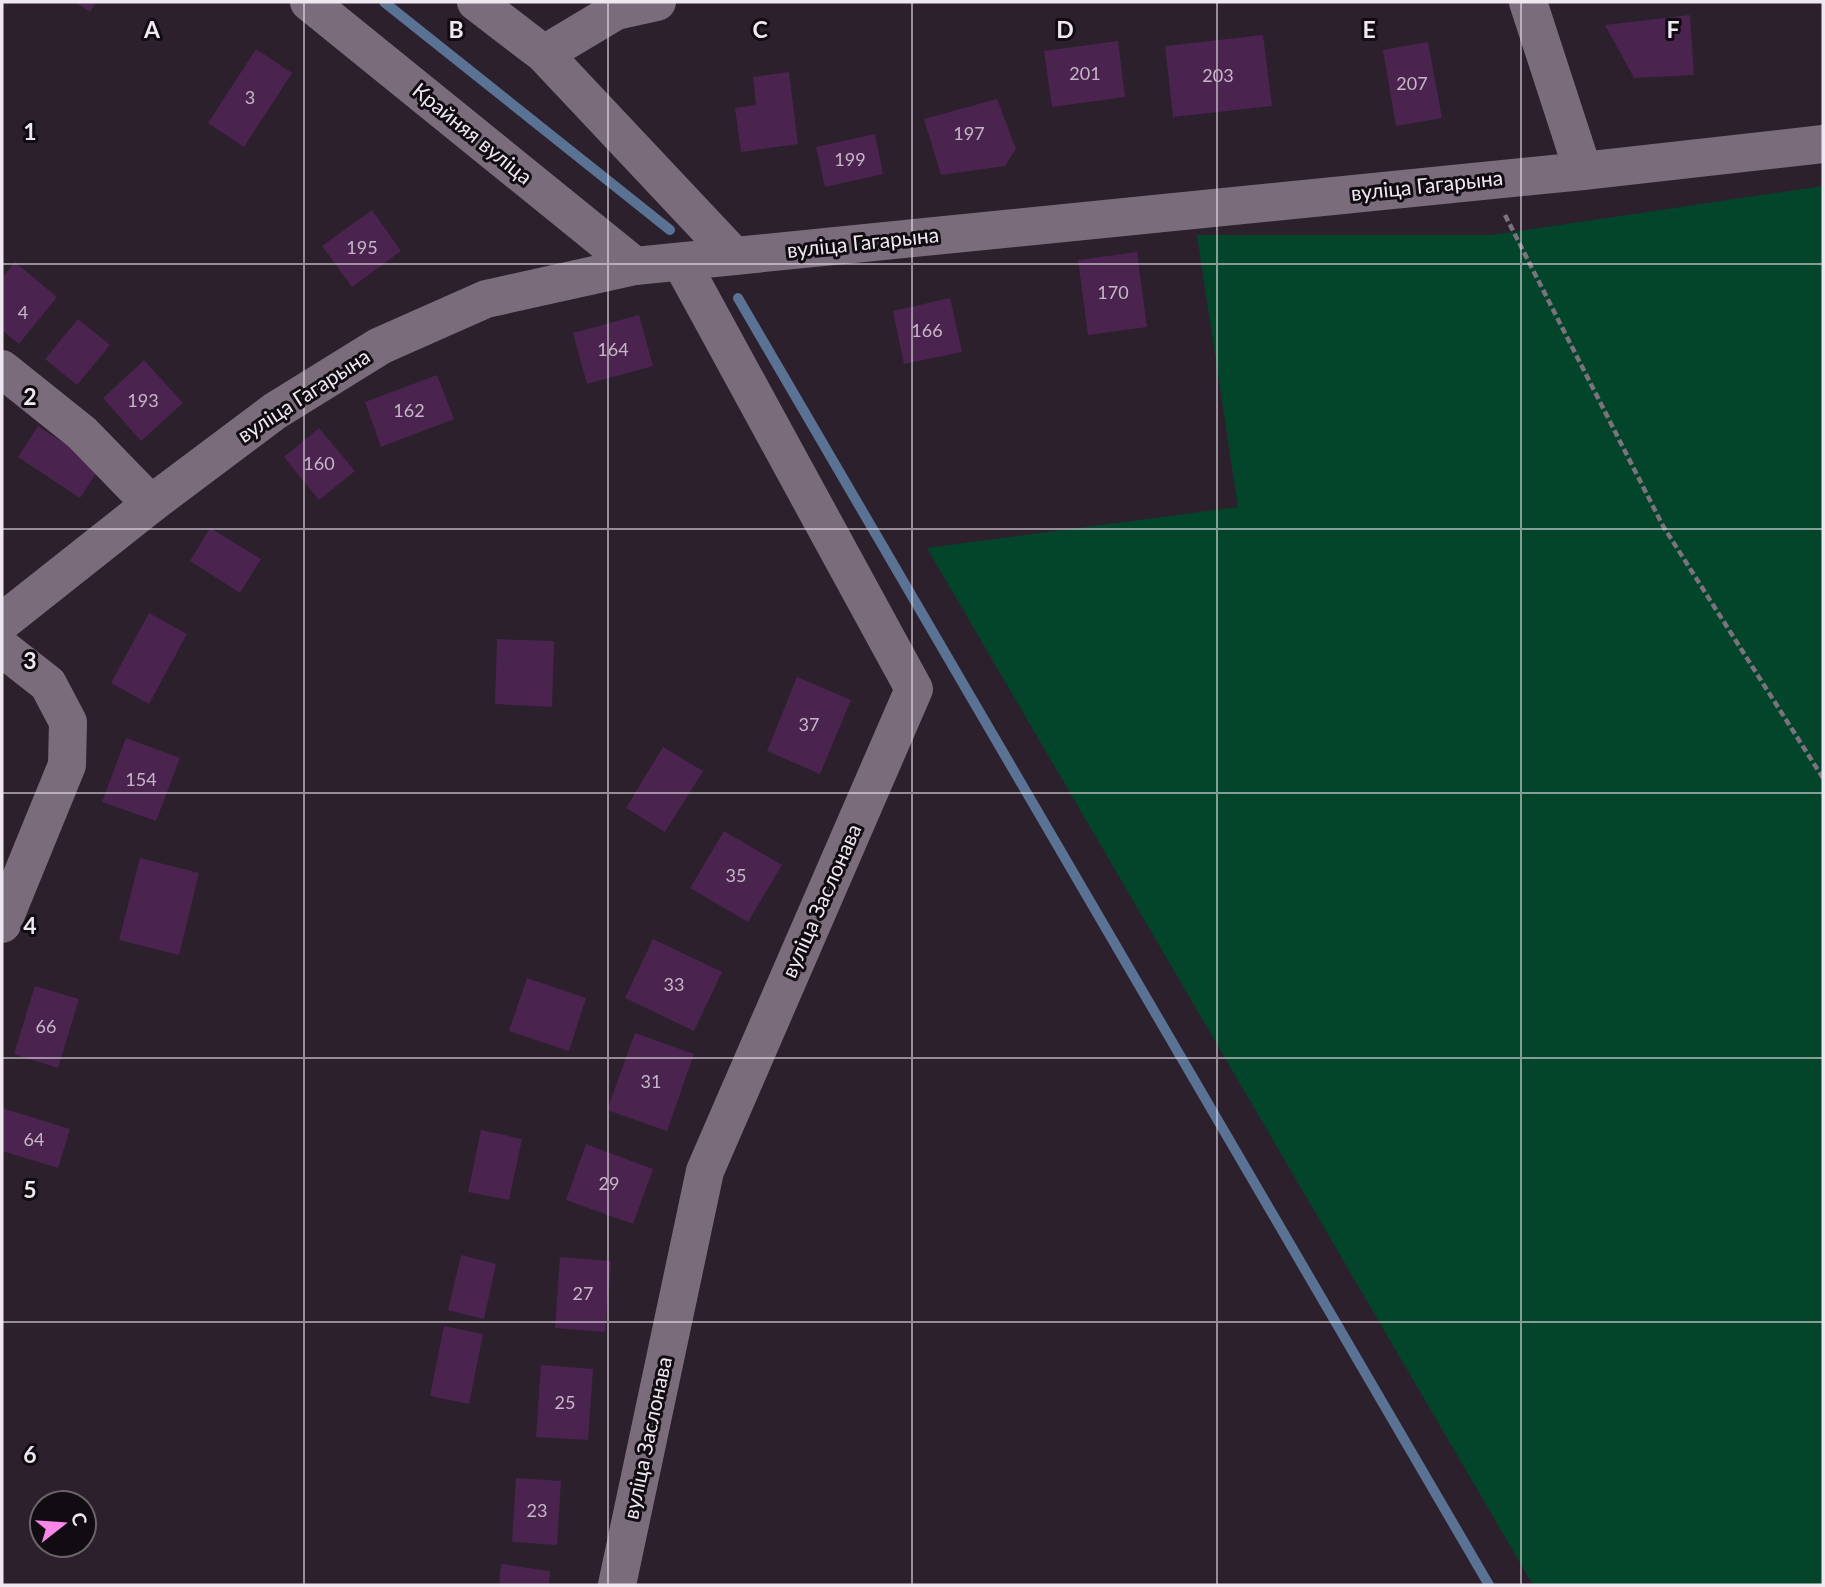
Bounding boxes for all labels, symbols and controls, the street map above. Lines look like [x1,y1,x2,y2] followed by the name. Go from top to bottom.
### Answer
[143,15,161,43] text: A
[448,15,464,43] text: B
[752,15,768,43] text: C
[1056,15,1074,43] text: D
[1362,15,1376,43] text: E
[1666,15,1680,43] text: F
[1069,62,1101,84] house number: 201
[1202,64,1234,86] house number: 203
[1396,72,1428,94] house number: 207
[408,77,538,189] street label: Крайняя вуліца
[245,86,255,108] house number: 3
[23,117,37,145] text: 1
[953,122,985,144] house number: 197
[834,148,866,170] house number: 199
[1350,164,1504,205] street label: вуліца Гагарына
[786,221,940,262] street label: вуліца Гагарына
[346,236,378,258] house number: 195
[1097,281,1129,303] house number: 170
[18,301,28,323] house number: 4
[911,319,943,341] house number: 166
[597,338,629,360] house number: 164
[232,343,374,447] street label: вуліца Гагарына
[23,382,37,410] text: 2
[127,389,159,411] house number: 193
[393,399,425,421] house number: 162
[303,452,335,474] house number: 160
[23,646,37,674] text: 3
[799,713,819,735] house number: 37
[125,768,157,790] house number: 154
[776,820,866,981] street label: вуліца Заслонава
[726,864,746,886] house number: 35
[23,911,37,939] text: 4
[664,973,684,995] house number: 33
[36,1015,56,1037] house number: 66
[641,1070,661,1092] house number: 31
[24,1128,44,1150] house number: 64
[599,1172,619,1194] house number: 29
[23,1175,37,1203] text: 5
[573,1282,593,1304] house number: 27
[617,1354,676,1521] street label: вуліца Заслонава
[555,1391,575,1413] house number: 25
[23,1440,37,1468] text: 6
[28,1489,98,1559] north arrow
[527,1499,547,1521] house number: 23
[67,1510,93,1529] text: С

